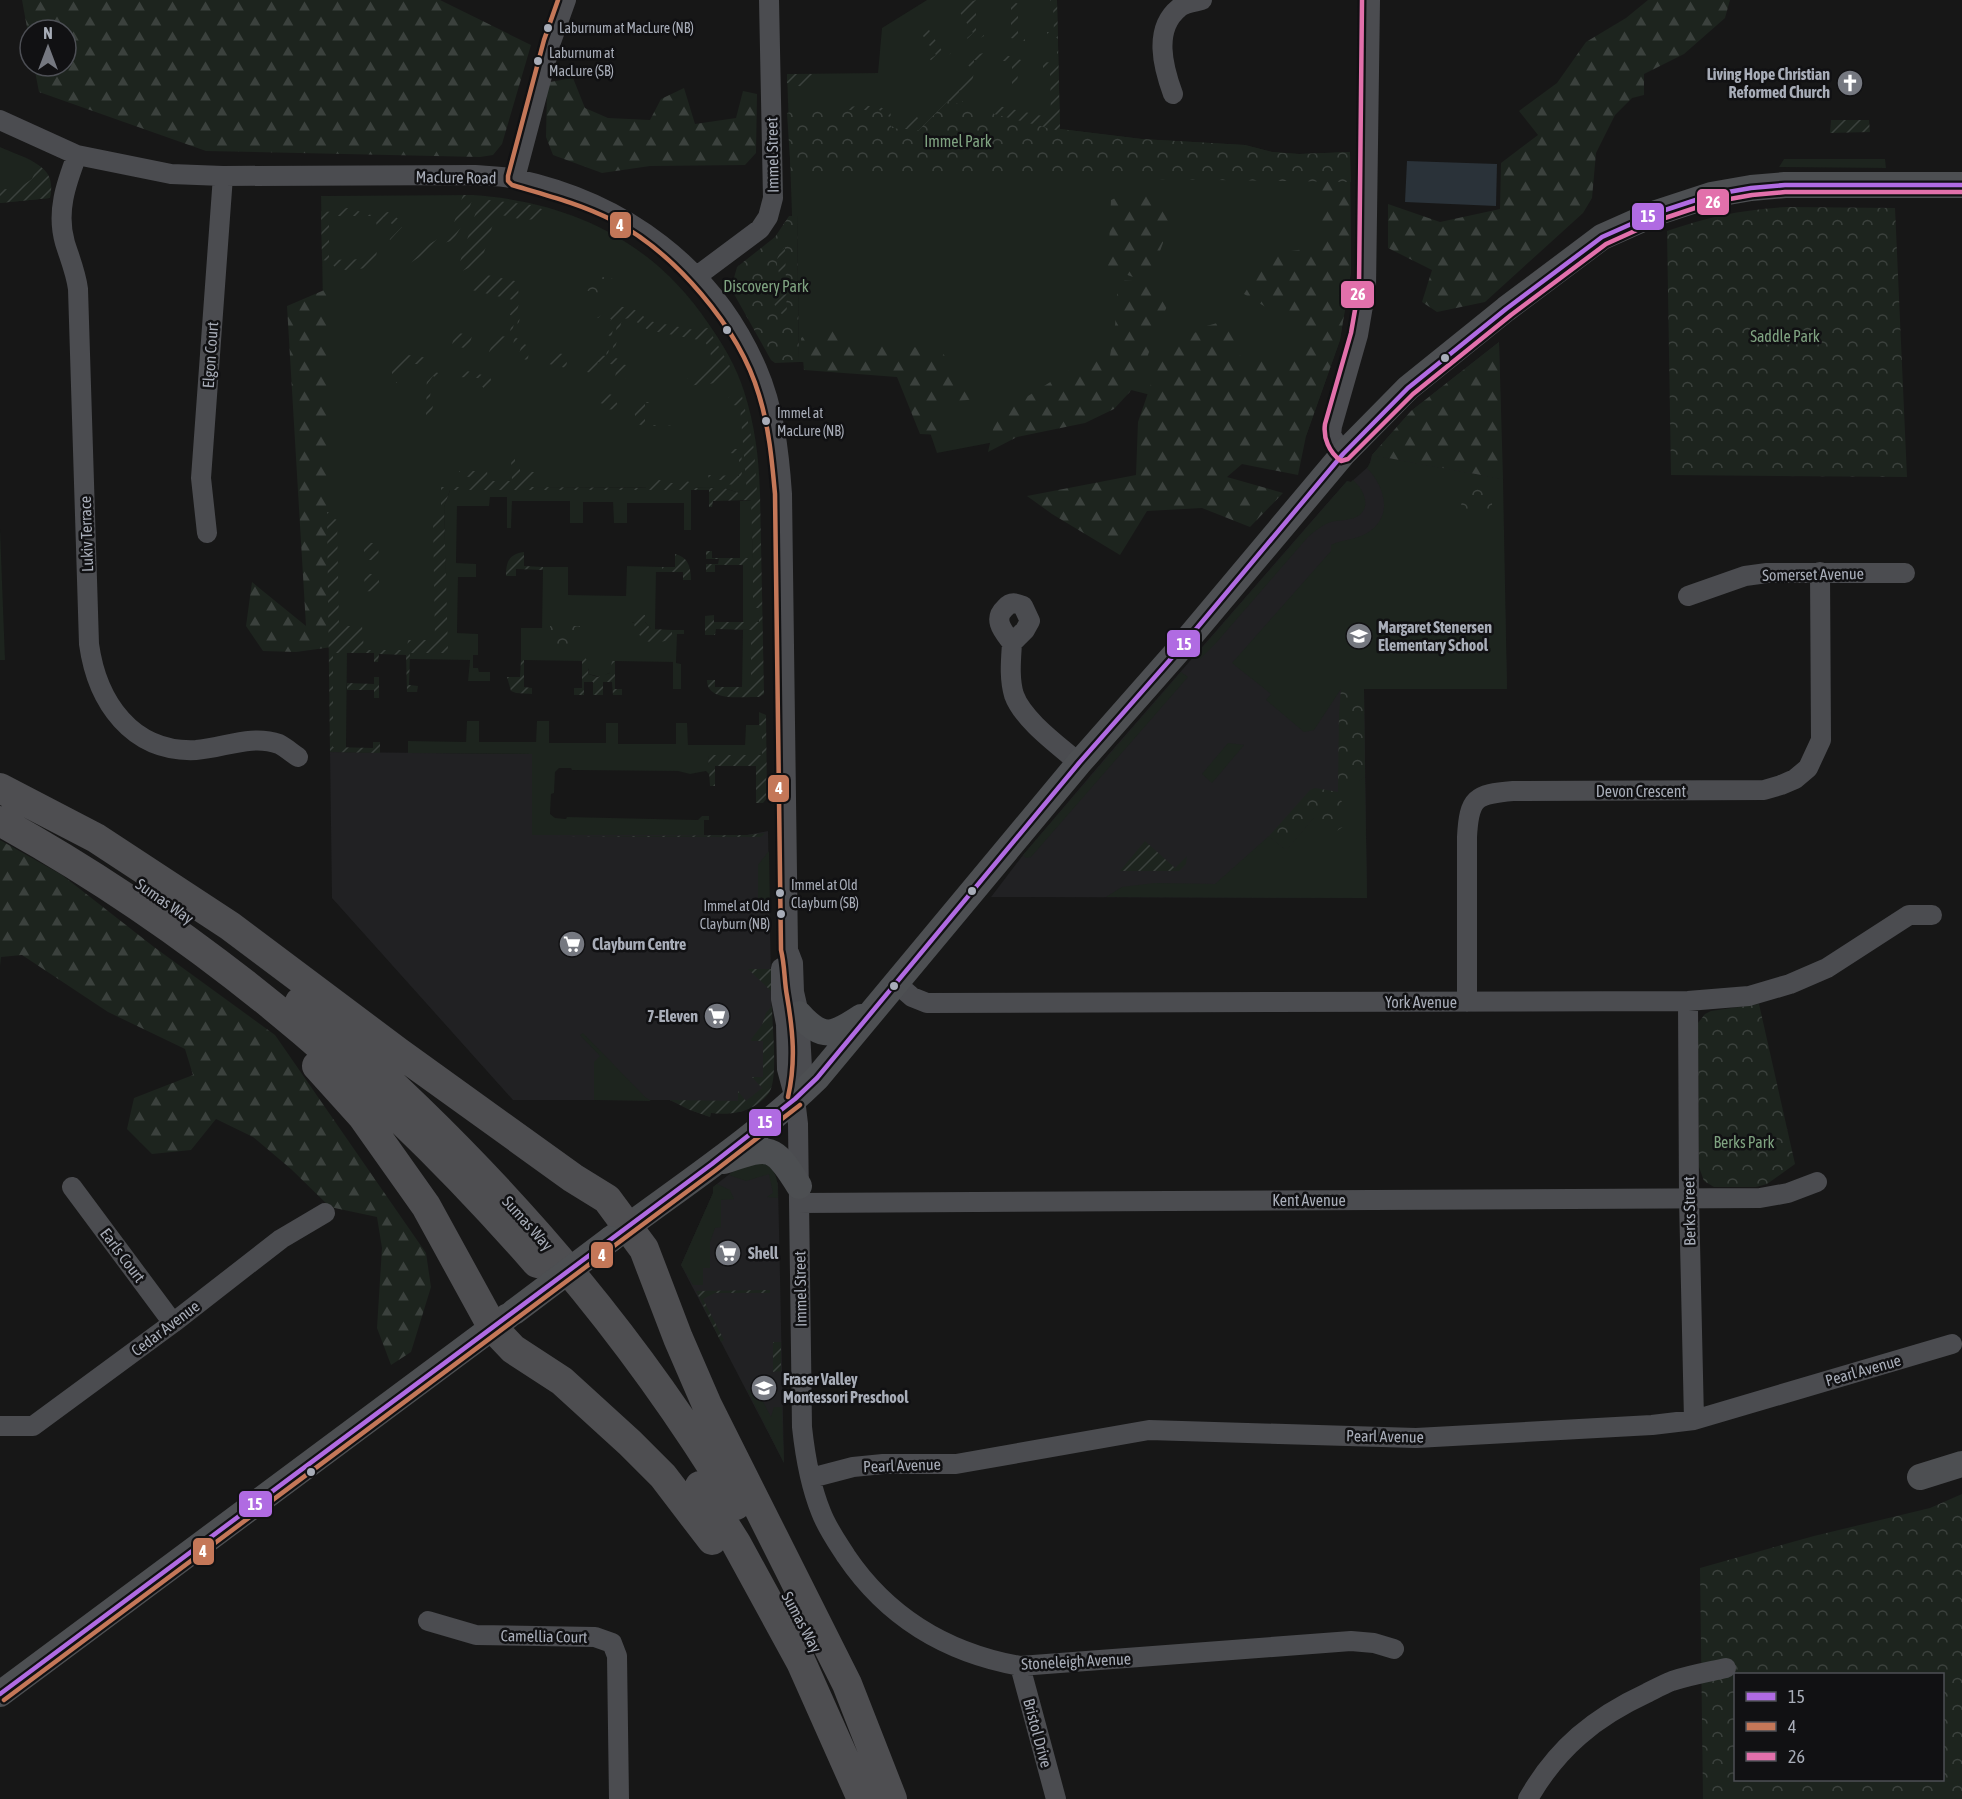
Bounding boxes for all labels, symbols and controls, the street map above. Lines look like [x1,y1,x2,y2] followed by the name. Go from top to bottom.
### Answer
[18,18,78,78] north arrow
[559,20,694,36] place label: Laburnum at MacLure (NB)
[542,22,554,34] marker: Laburnum at MacLure (NB)
[43,24,53,42] text: N
[549,45,615,79] place label: Laburnum at MacLure (SB)
[532,55,544,67] marker: Laburnum at MacLure (SB)
[1707,65,1830,101] place label: Living Hope Christian Reformed Church
[1835,68,1865,98] church icon: Living Hope Christian Reformed Church
[762,116,782,193] street label: Immel Street
[924,132,992,150] park label: Immel Park
[415,167,497,187] street label: Maclure Road
[1696,188,1730,216] line badge: 26
[1705,193,1721,211] text: 26
[1631,202,1665,231] line badge: 15
[1640,207,1656,225] text: 15
[609,211,632,239] line badge: 4
[615,216,624,234] text: 4
[723,277,809,296] park label: Discovery Park
[1340,280,1375,309] line badge: 26
[1350,285,1366,303] text: 26
[199,321,222,389] street label: Elgon Court
[721,324,733,336] unlabelled marker
[1750,327,1820,345] park label: Saddle Park
[1439,352,1451,364] unlabelled marker
[777,405,844,439] place label: Immel at MacLure (NB)
[760,415,772,427] marker: Immel at MacLure (NB)
[76,496,96,572] street label: Lukiv Terrace
[1762,564,1864,584] street label: Somerset Avenue
[1378,618,1492,654] place label: Margaret Stenersen Elementary School
[1344,621,1374,651] school or university icon: Margaret Stenersen Elementary School
[1166,629,1201,658] line badge: 15
[1176,635,1192,653] text: 15
[767,774,790,803] line badge: 4
[774,779,783,797] text: 4
[1596,782,1687,800] street label: Devon Crescent
[132,875,198,928] street label: Sumas Way
[791,877,859,911] place label: Immel at Old Clayburn (SB)
[966,885,978,897] unlabelled marker
[774,887,786,899] marker: Immel at Old Clayburn (SB)
[700,898,770,932] place label: Immel at Old Clayburn (NB)
[775,908,787,920] marker: Immel at Old Clayburn (NB)
[557,929,587,959] supermarket icon: Clayburn Centre
[592,935,686,953] place label: Clayburn Centre
[888,980,900,992] unlabelled marker
[1385,993,1457,1011] street label: York Avenue
[702,1001,732,1031] supermarket icon: 7-Eleven
[647,1007,698,1025] place label: 7-Eleven
[748,1108,782,1137] line badge: 15
[757,1113,773,1131] text: 15
[1713,1133,1775,1151] park label: Berks Park
[1679,1176,1699,1246] street label: Berks Street
[1272,1191,1346,1209] street label: Kent Avenue
[498,1192,557,1255] street label: Sumas Way
[97,1225,149,1286] street label: Earls Court
[713,1238,743,1268] supermarket icon: Shell
[590,1241,614,1269] line badge: 4
[748,1244,779,1262] place label: Shell
[597,1246,606,1264] text: 4
[790,1250,810,1327] street label: Immel Street
[127,1297,203,1359] street label: Cedar Avenue
[1823,1351,1903,1389] street label: Pearl Avenue
[783,1370,909,1406] place label: Fraser Valley Montessori Preschool
[749,1373,779,1403] school or university icon: Fraser Valley Montessori Preschool
[1346,1426,1424,1446] street label: Pearl Avenue
[863,1455,941,1475] street label: Pearl Avenue
[305,1466,317,1478] unlabelled marker
[238,1490,273,1518] line badge: 15
[247,1495,263,1513] text: 15
[192,1537,215,1566] line badge: 4
[198,1542,207,1560] text: 4
[778,1588,826,1656] street label: Sumas Way
[500,1626,588,1646] street label: Camellia Court
[1021,1649,1131,1674] street label: Stoneleigh Avenue
[1734,1673,1944,1781] legend
[1788,1686,1805,1707] text: 15
[1020,1696,1056,1770] street label: Bristol Drive
[1788,1716,1796,1737] text: 4
[1788,1746,1805,1767] text: 26

